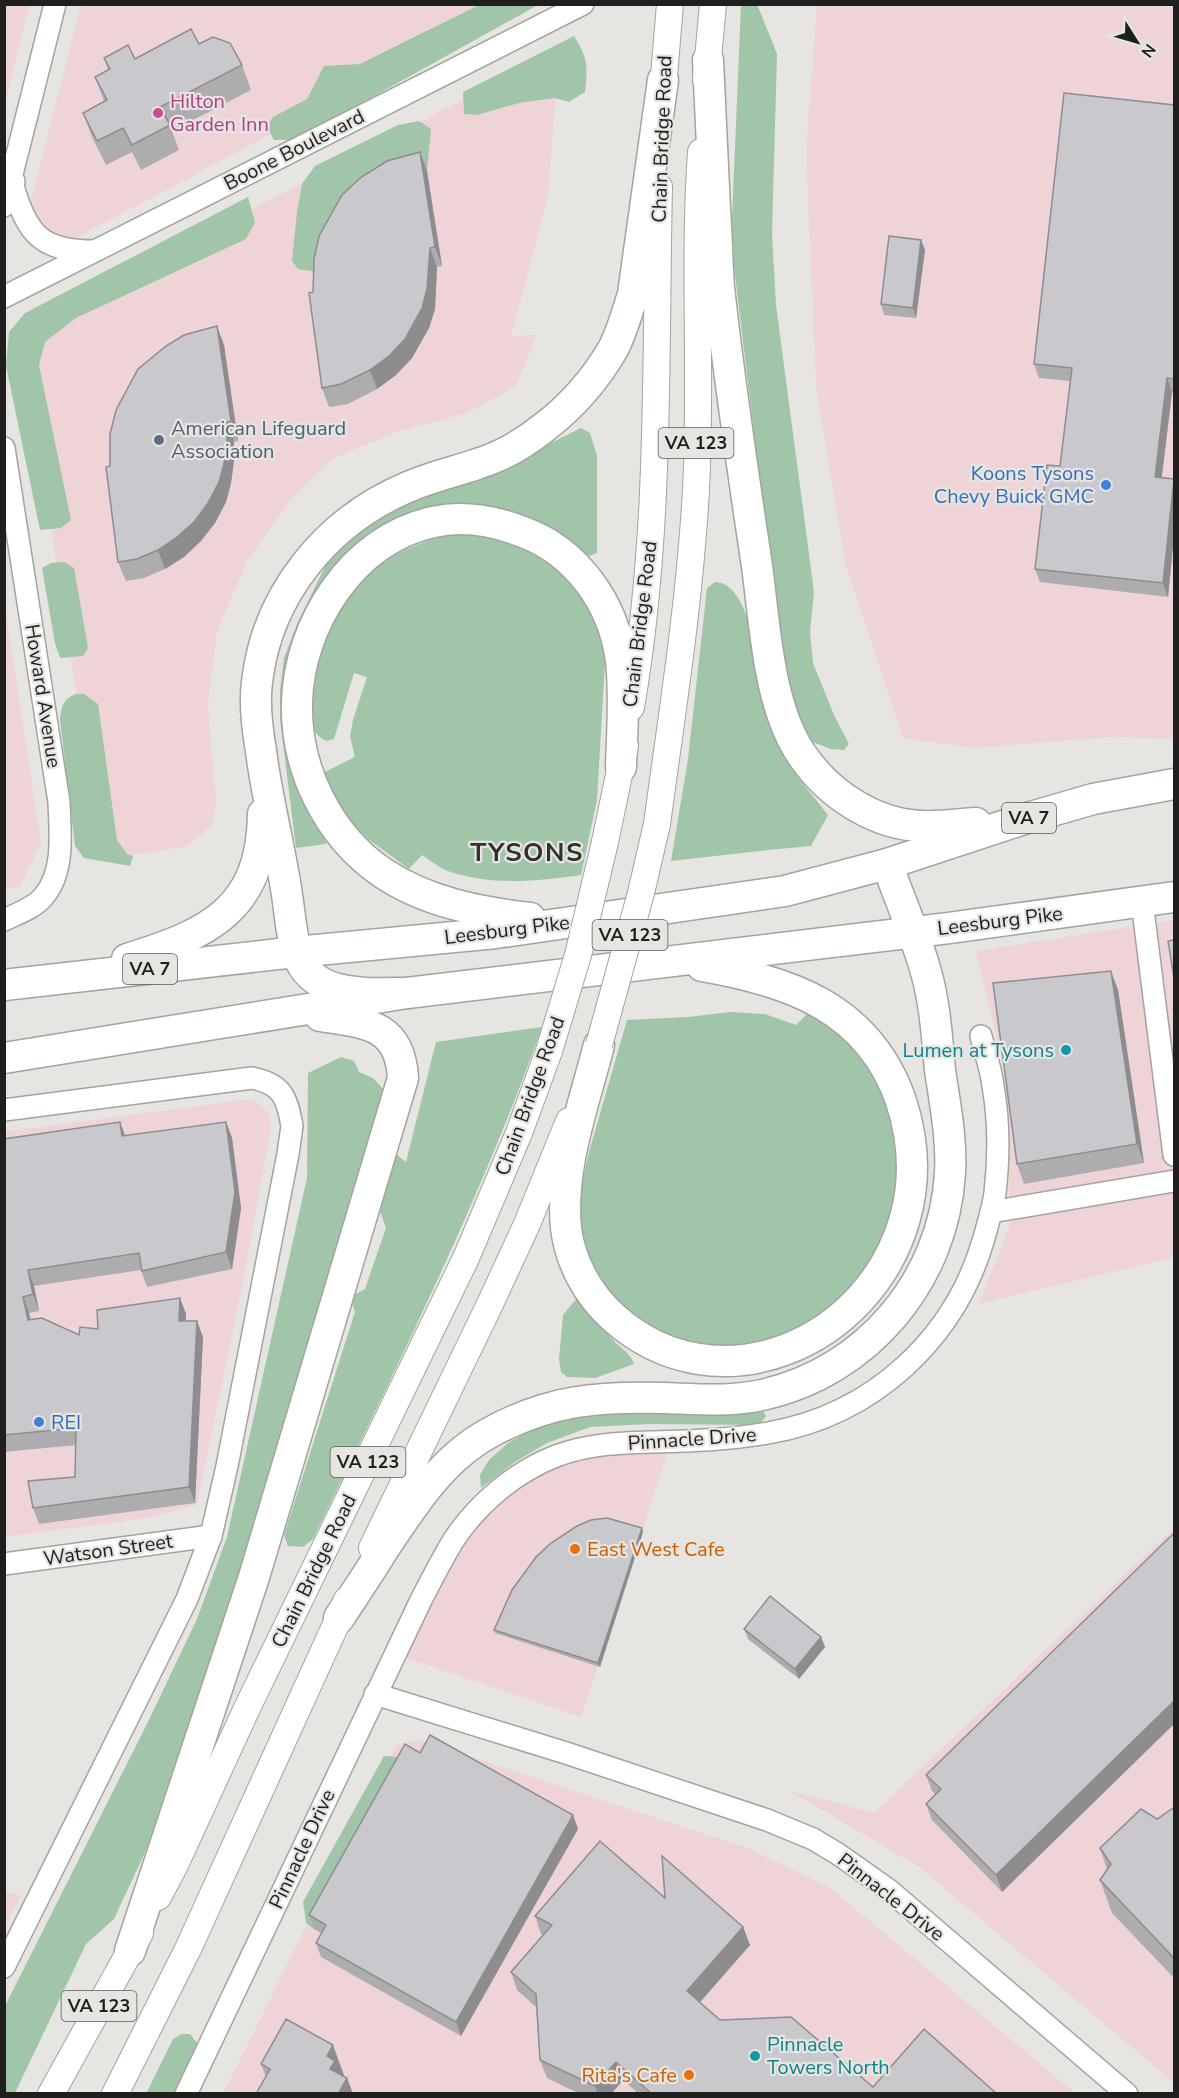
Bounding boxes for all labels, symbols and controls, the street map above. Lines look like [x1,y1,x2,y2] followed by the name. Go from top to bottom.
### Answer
[1107,12,1167,72] north arrow
[1136,39,1161,62] text: N
[646,55,678,223] street label: Chain Bridge Road
[170,88,269,138] place label: Hilton Garden Inn
[219,103,369,197] street label: Boone Boulevard
[151,106,165,120] marker: Hilton Garden Inn
[171,415,346,465] place label: American Lifeguard Association
[658,428,734,458] road number: VA 123
[152,433,166,447] marker: American Lifeguard Association
[934,460,1094,510] place label: Koons Tysons Chevy Buick GMC
[1099,478,1113,492] marker: Koons Tysons Chevy Buick GMC
[616,539,664,709] street label: Chain Bridge Road
[18,622,68,770] street label: Howard Avenue
[1002,803,1056,833] road number: VA 7
[470,835,584,870] district label: TYSONS
[936,900,1064,942] street label: Leesburg Pike
[443,909,571,951] street label: Leesburg Pike
[592,920,668,950] road number: VA 123
[123,954,177,984] road number: VA 7
[489,1013,571,1179] street label: Chain Bridge Road
[903,1037,1054,1064] place label: Lumen at Tysons
[1059,1043,1073,1057] marker: Lumen at Tysons
[51,1409,81,1436] place label: REI
[32,1415,46,1429] marker: REI
[627,1421,757,1457] street label: Pinnacle Drive
[330,1447,406,1477] road number: VA 123
[265,1490,363,1652] street label: Chain Bridge Road
[42,1527,175,1572] street label: Watson Street
[587,1536,725,1563] place label: East West Cafe
[568,1542,582,1556] marker: East West Cafe
[263,1785,341,1913] street label: Pinnacle Drive
[832,1847,950,1947] street label: Pinnacle Drive
[62,1991,136,2021] road number: VA 123
[767,2031,890,2081] place label: Pinnacle Towers North
[748,2049,762,2063] marker: Pinnacle Towers North
[581,2062,677,2089] place label: Rita's Cafe
[682,2068,696,2082] marker: Rita's Cafe

